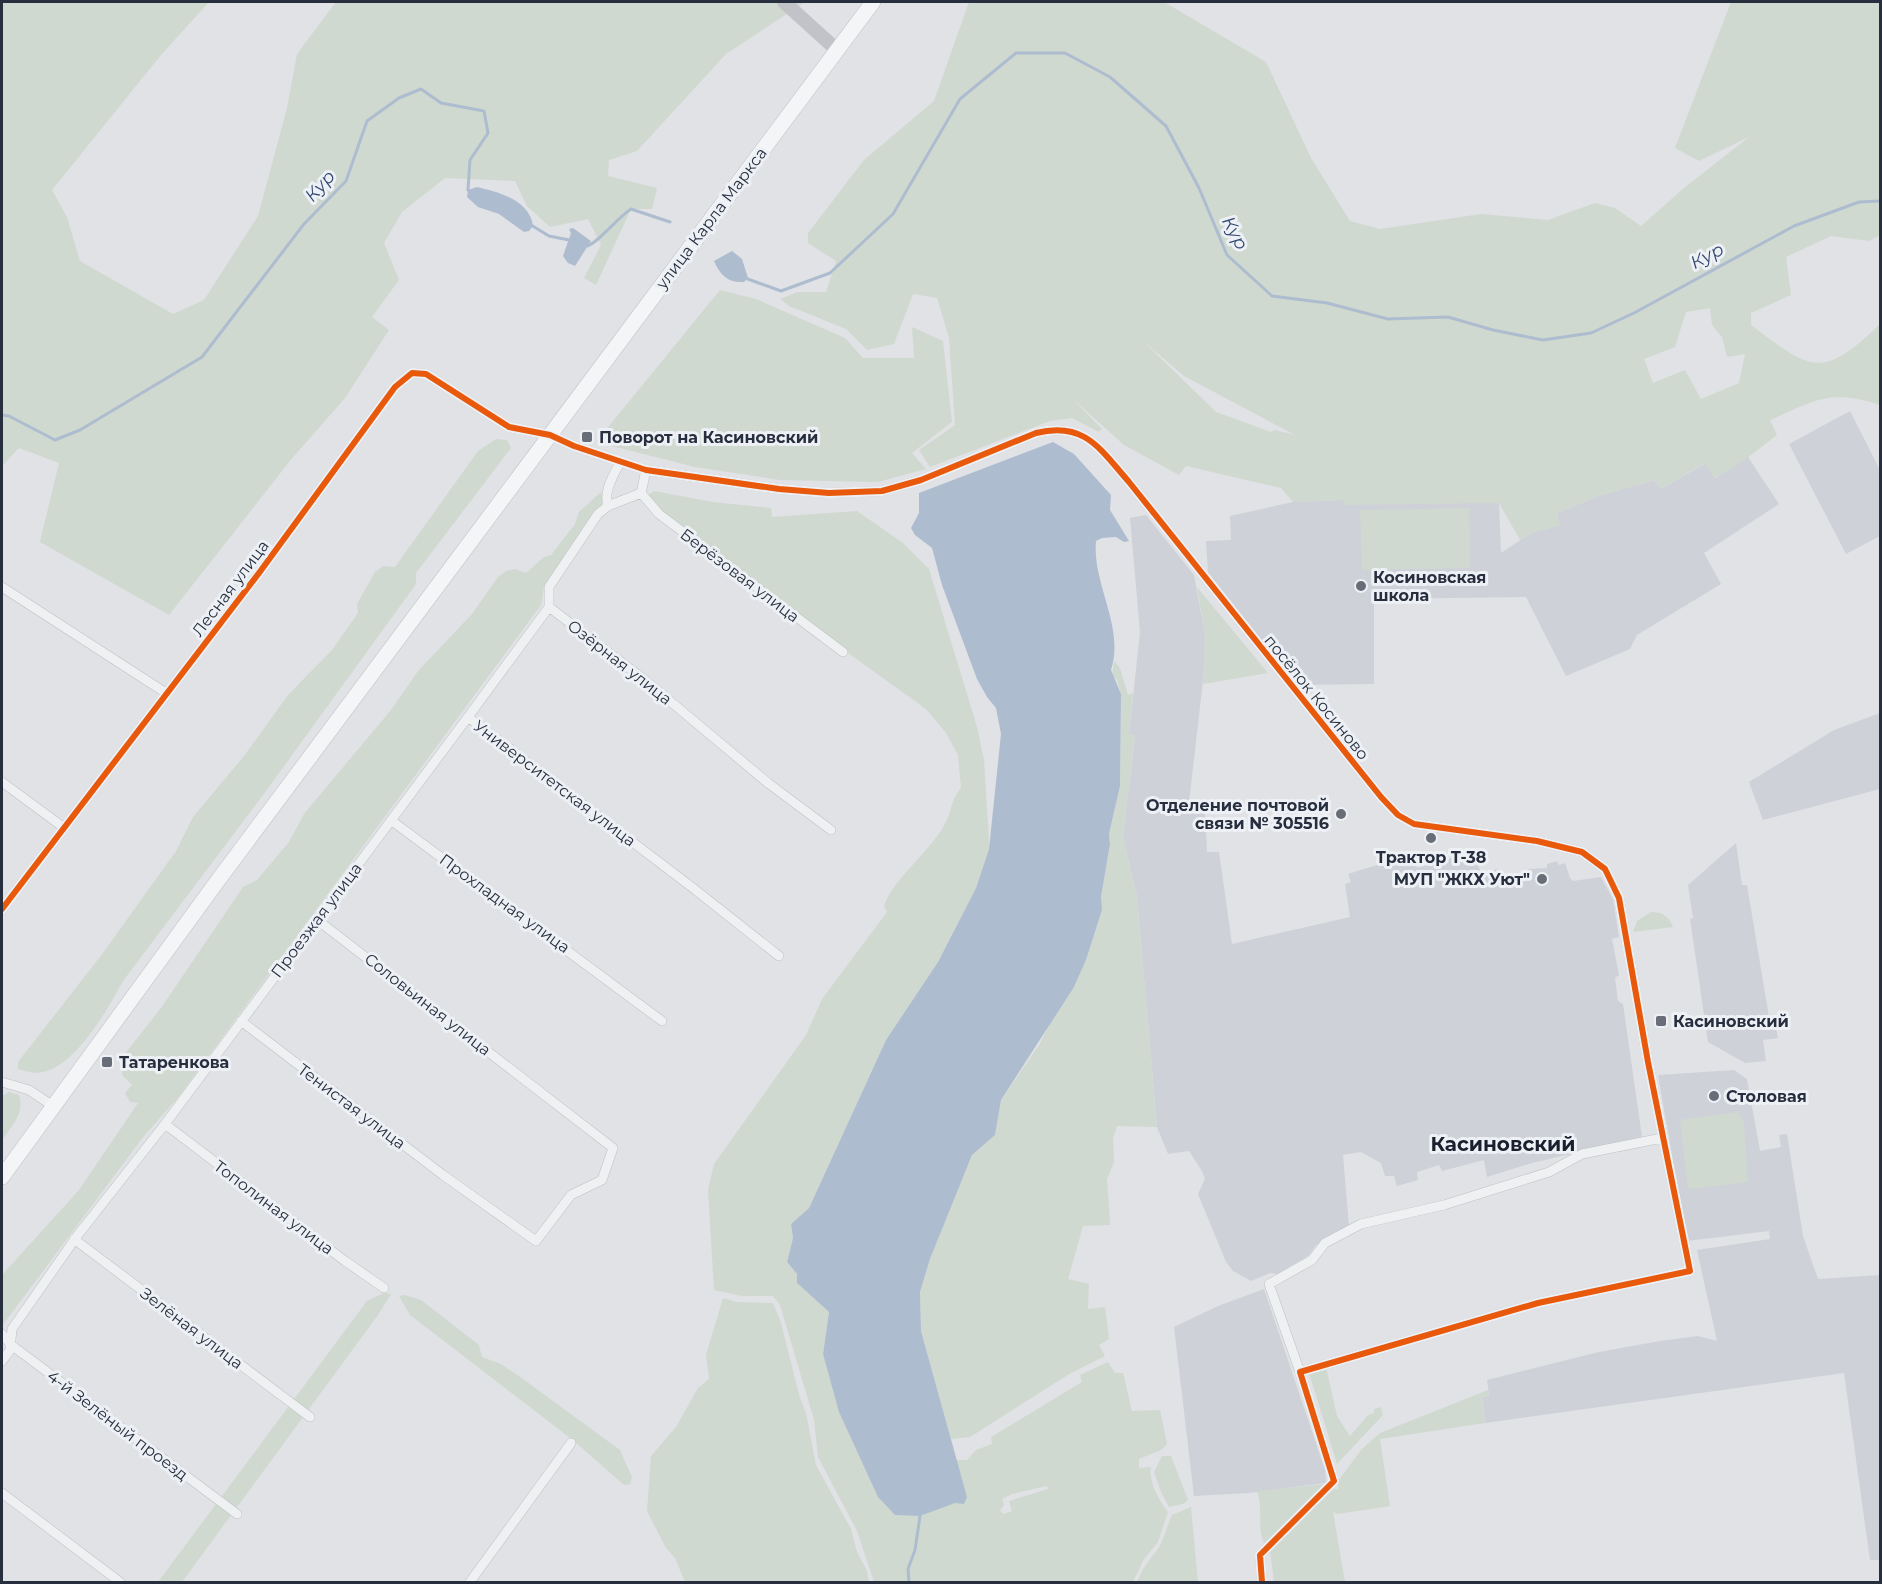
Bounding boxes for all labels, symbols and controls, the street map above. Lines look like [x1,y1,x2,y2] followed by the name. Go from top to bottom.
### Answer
[651,144,771,294] street label: улица Карла Маркса
[300,166,340,206] water label: Кур
[1217,213,1253,253] water label: Кур
[1687,238,1727,274] water label: Кур
[599,428,818,447] place label: Поворот на Касиновский
[580,430,594,444] marker: Поворот на Касиновский
[676,524,803,626] street label: Берёзовая улица
[188,536,273,640] street label: Лесная улица
[1373,568,1486,605] place label: Косиновская школа
[1354,579,1368,593] marker: Косиновская школа
[564,616,676,709] street label: Озёрная улица
[1260,631,1373,764] street label: посёлок Косиново
[470,716,639,851] street label: Университетская улица
[1146,796,1329,833] place label: Отделение почтовой связи № 305516
[1334,807,1348,821] marker: Отделение почтовой связи № 305516
[1424,831,1438,845] marker: Трактор Т-38
[1376,848,1486,867] place label: Трактор Т-38
[436,850,574,957] street label: Прохладная улица
[267,859,366,982] street label: Проезжая улица
[1394,870,1530,889] place label: МУП "ЖКХ Уют"
[1535,872,1549,886] marker: МУП "ЖКХ Уют"
[361,949,495,1060] street label: Соловьиная улица
[1673,1012,1789,1031] place label: Касиновский
[1654,1014,1668,1028] marker: Касиновский
[119,1053,229,1072] place label: Татаренкова
[100,1055,114,1069] marker: Татаренкова
[294,1060,409,1153] street label: Тенистая улица
[1726,1087,1807,1106] place label: Столовая
[1707,1089,1721,1103] marker: Столовая
[1431,1132,1575,1156] district label: Касиновский
[210,1156,337,1259] street label: Тополиная улица
[137,1284,247,1373] street label: Зелёная улица
[44,1366,192,1484] street label: 4-й Зелёный проезд

